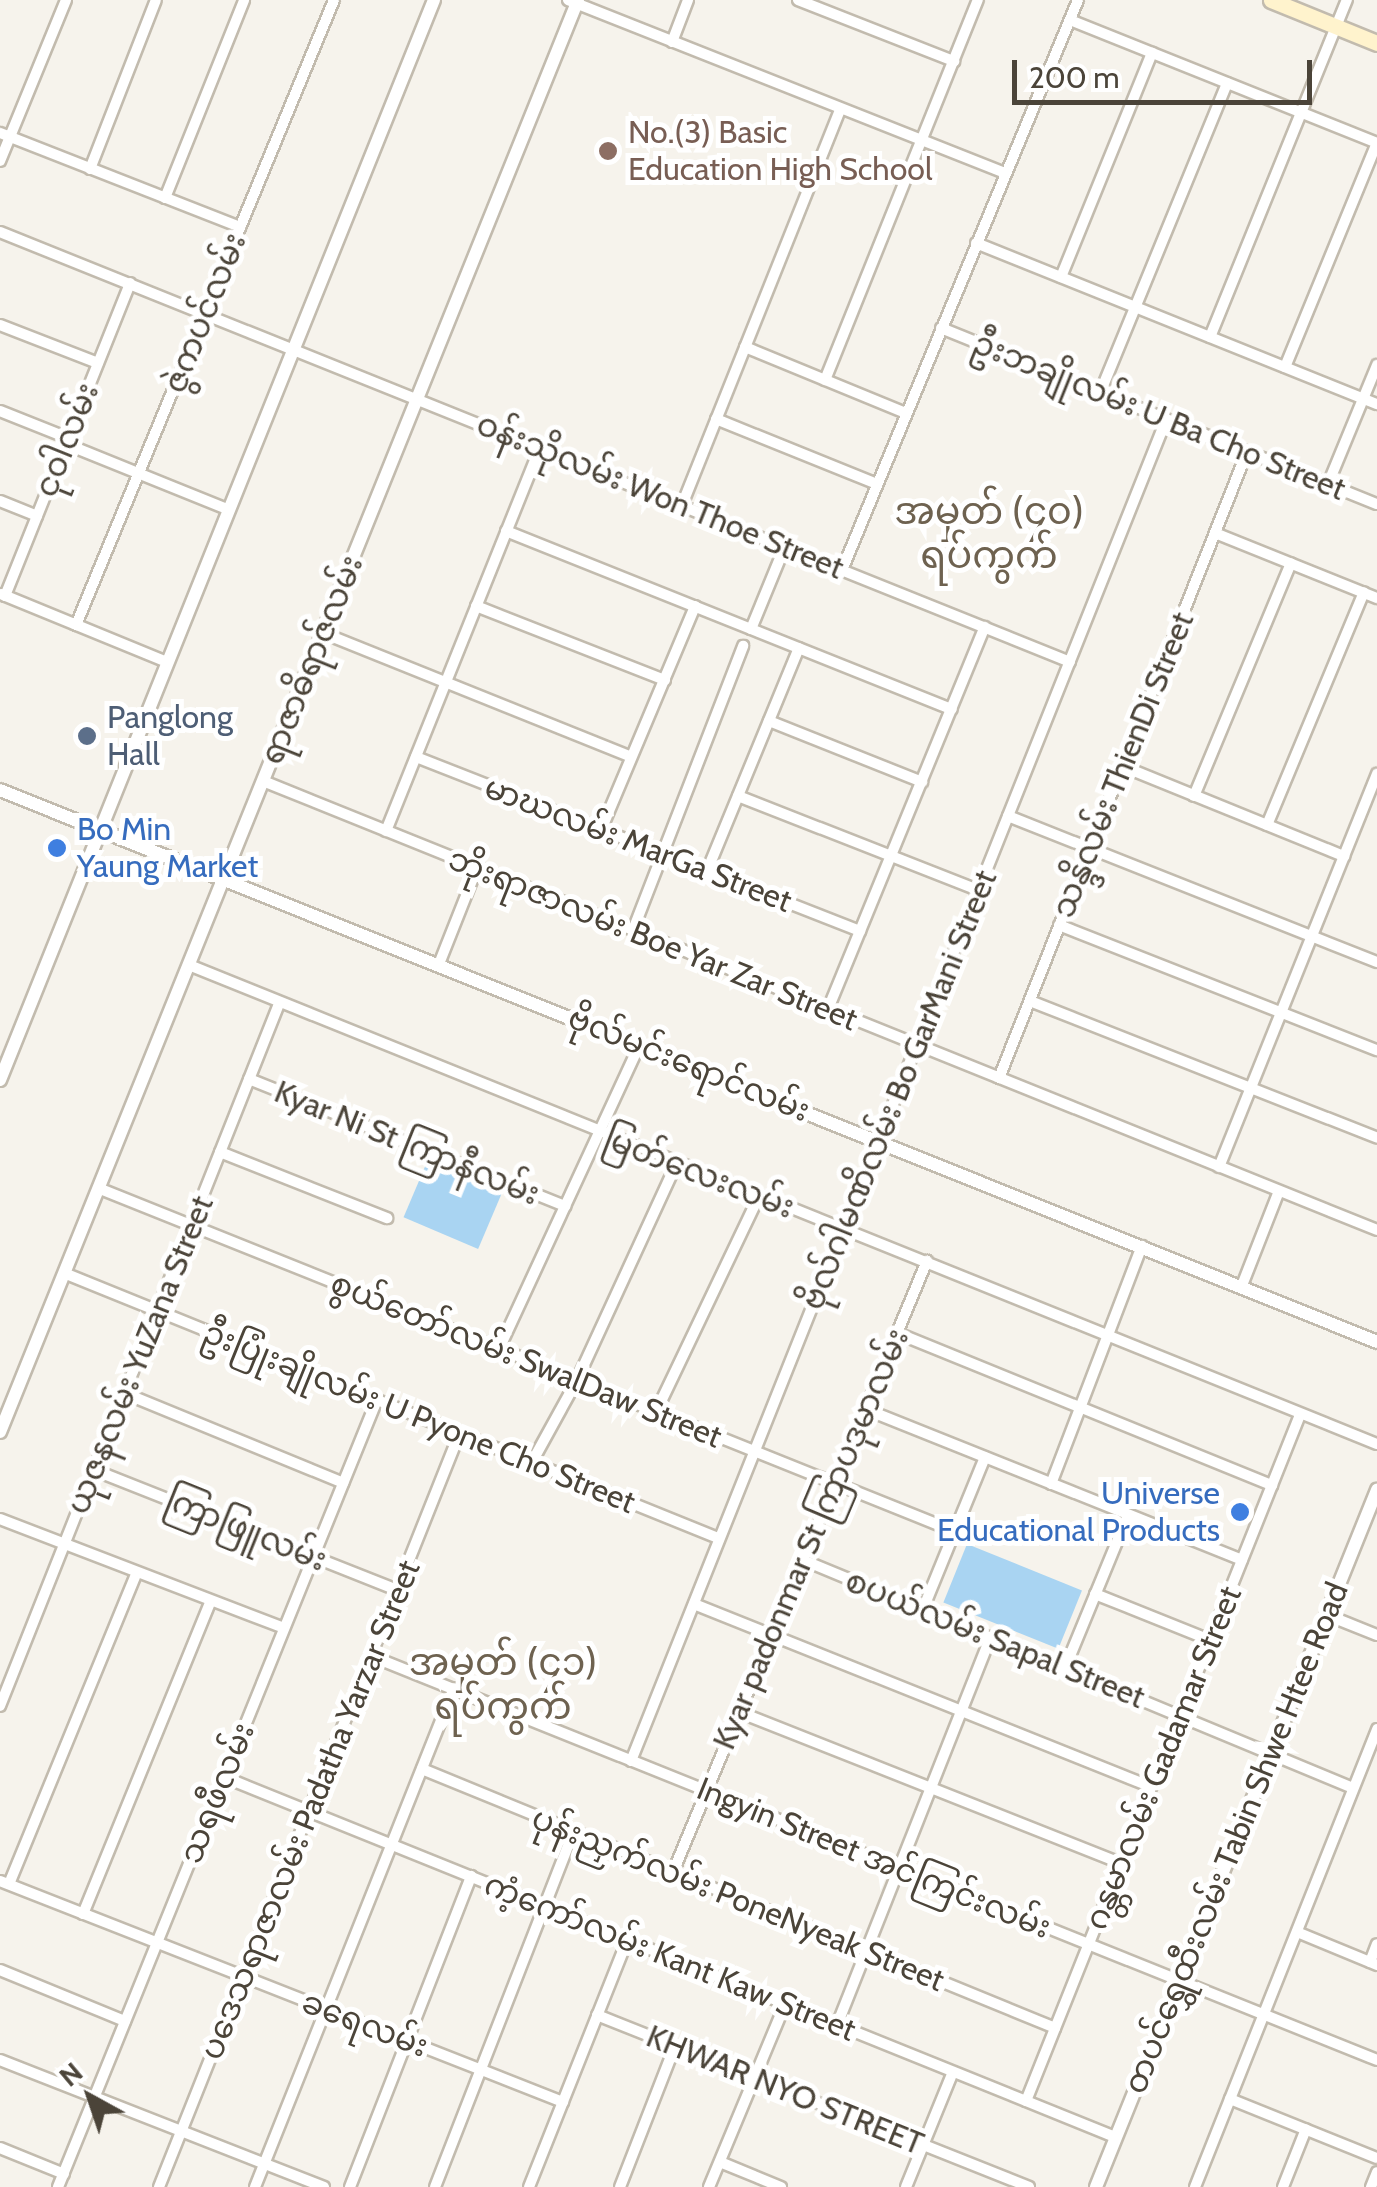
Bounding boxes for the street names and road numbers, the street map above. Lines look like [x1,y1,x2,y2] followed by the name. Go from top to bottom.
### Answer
[156,227,254,399] street label: ဇွဲကပင်လမ်း
[967,324,1351,508] street label: ဦးဘချိုလမ်း U Ba Cho Street
[27,377,107,503] street label: ငုဝါလမ်း
[471,405,849,587] street label: ဝန်းသိုလမ်း Won Thoe Street
[253,550,371,770] street label: ရာဇာဓိရာဇ်လမ်း
[1044,607,1202,923] street label: သန္ဒိလမ်း ThienDi Street
[479,768,797,920] street label: မာဃလမ်း MarGa Street
[443,839,863,1039] street label: ဘိုးရာဇာလမ်း Boe Yar Zar Street
[793,865,1005,1315] street label: ဗိုလ်ဂါမဏိလမ်း Bo GarMani Street
[563,998,815,1130] street label: ဗိုလ်မင်းရောင်လမ်း
[269,1072,545,1214] street label: Kyar Ni St ကြာနီလမ်း
[599,1119,799,1227] street label: မြတ်လေးလမ်း
[59,1190,221,1520] street label: ယုဇနလမ်း YuZana Street
[325,1264,727,1456] street label: စွယ်တော်လမ်း SwalDaw Street
[197,1313,641,1521] street label: ဦးပြုံးချိုလမ်း U Pyone Cho Street
[705,1323,917,1755] street label: Kyar padonmar St ကြာပဒုမာလမ်း
[160,1480,332,1580] street label: ကြာဖြူလမ်း
[192,1555,428,2065] street label: ပဒေသရာဇာလမ်း Padatha Yarzar Street
[840,1561,1150,1717] street label: စပယ်လမ်း Sapal Street
[1116,1577,1356,2099] street label: တပင်ရွှေထီးလမ်း Tabin Shwe Htee Road
[1077,1581,1249,1935] street label: ဂန္တမာလမ်း Gadamar Street
[171,1717,263,1869] street label: သရဖီလမ်း
[692,1769,1056,1947] street label: Ingyin Street အင်ကြင်းလမ်း
[526,1799,950,1999] street label: ပုန်းညှက်လမ်း PoneNyeak Street
[479,1865,861,2049] street label: ကံ့ကော်လမ်း Kant Kaw Street
[296,1982,434,2066] street label: ခရေလမ်း
[641,2017,929,2163] street label: KHWAR NYO STREET

